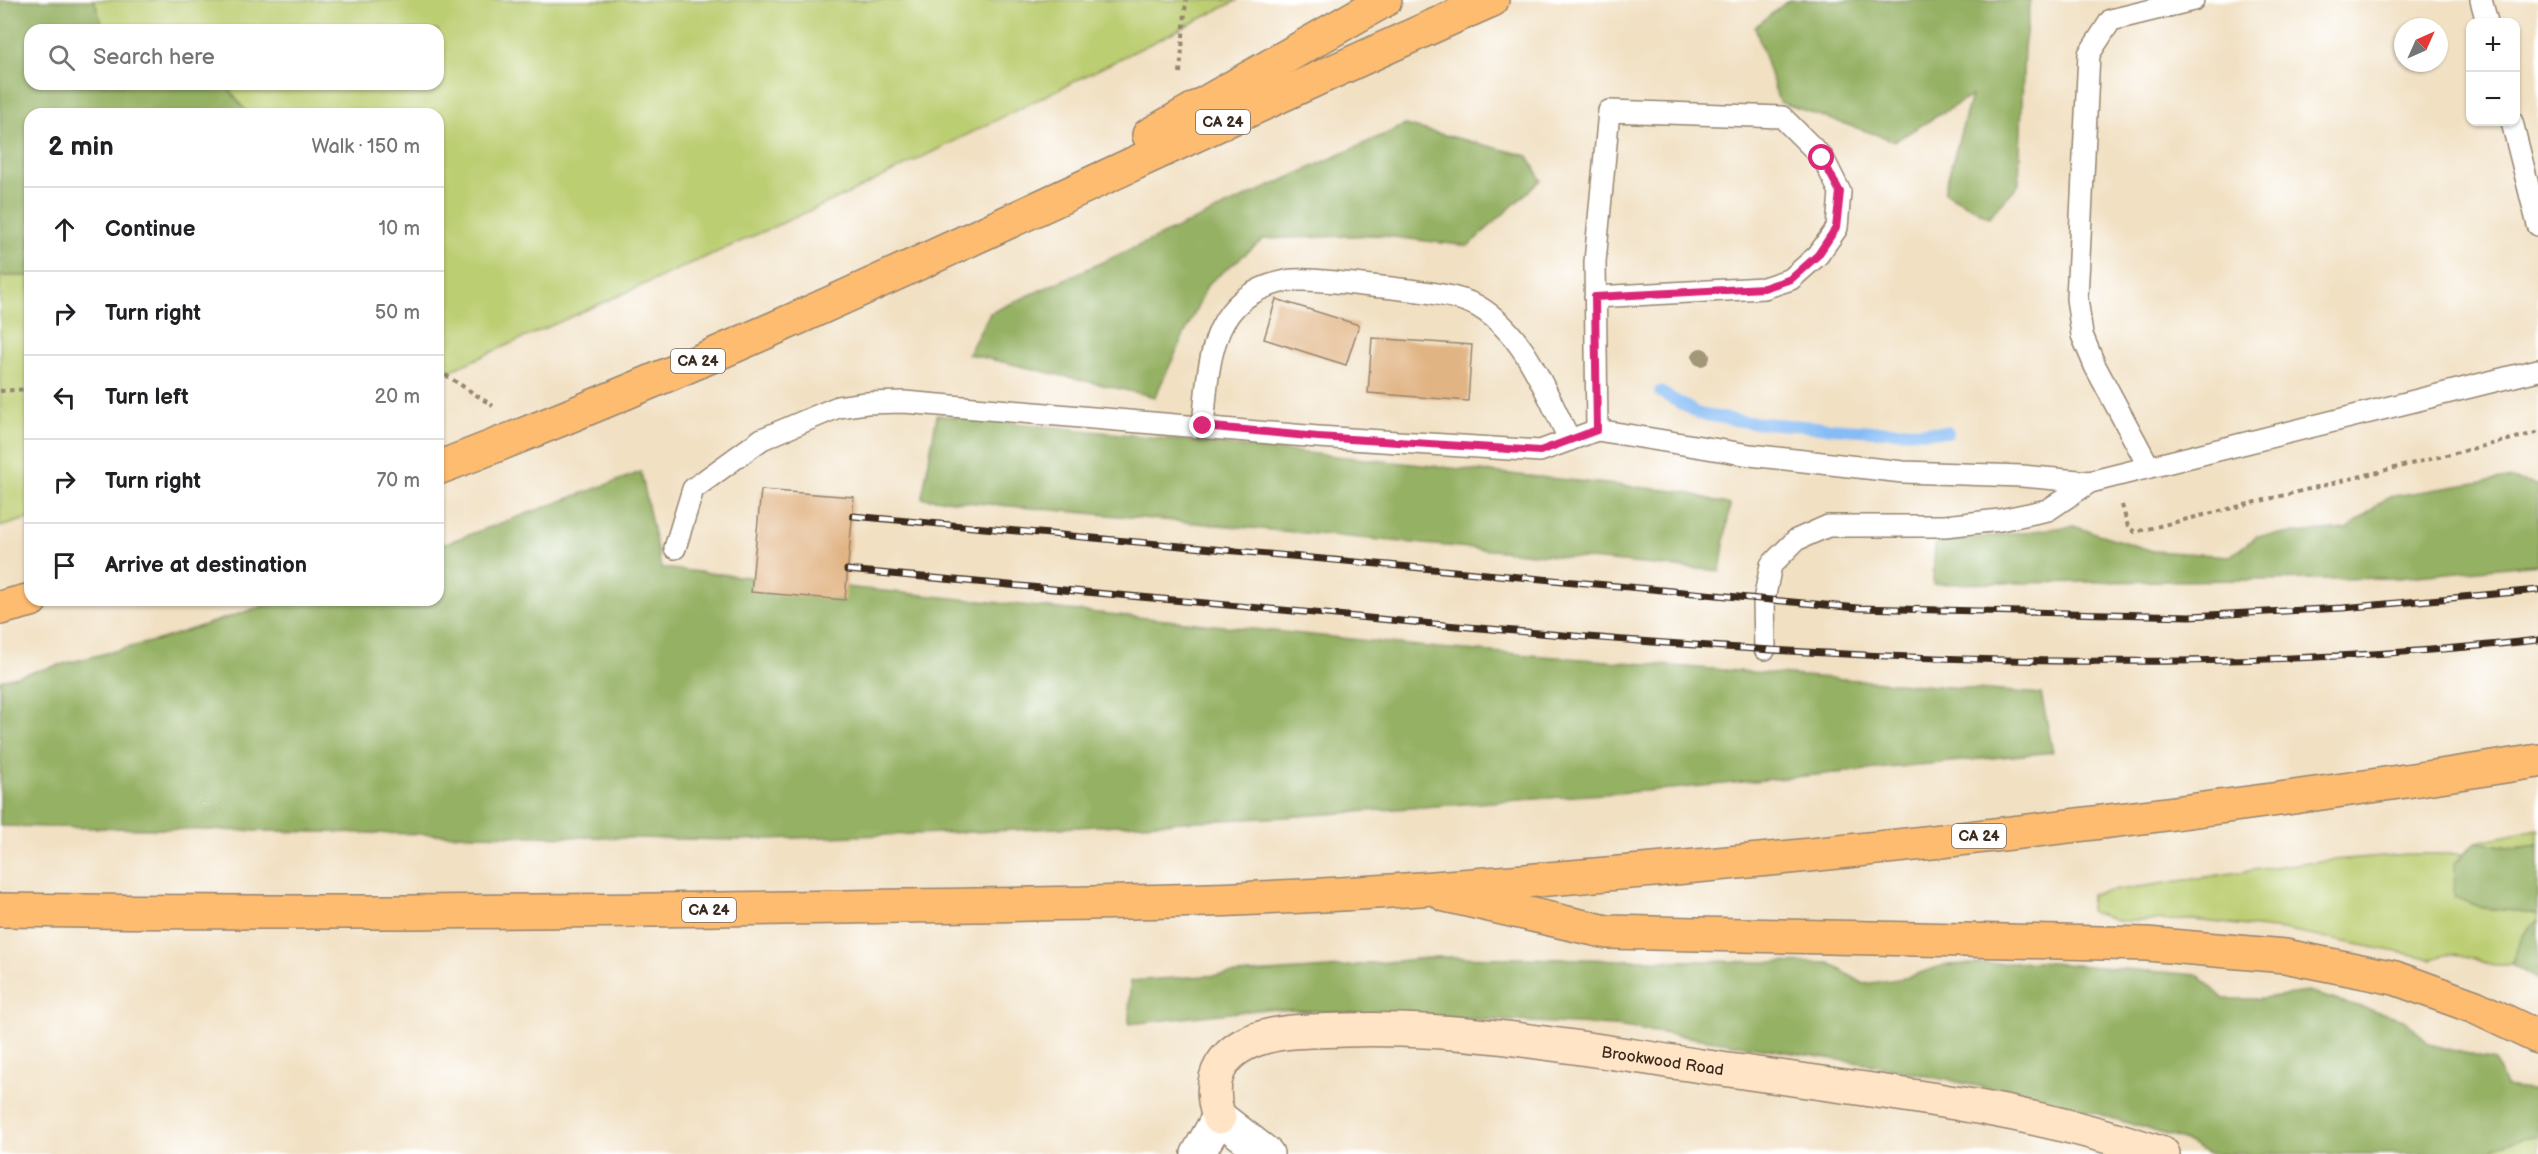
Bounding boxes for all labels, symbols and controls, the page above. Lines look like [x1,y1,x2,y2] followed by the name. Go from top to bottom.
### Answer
[2394,18,2448,72] north arrow
[2466,18,2520,126] map controls
[2466,18,2520,72] button: +
[24,24,444,90] search box
[45,41,78,74] icon: search
[93,44,215,71] text: Search here
[2466,72,2520,126] button: −
[1196,110,1250,134] road number: CA 24
[48,132,114,163] text: 2 min
[311,135,420,159] text: Walk · 150 m
[1808,144,1834,170] route start
[48,213,81,246] icon: ahead
[105,216,195,243] text: Continue
[379,217,420,241] text: 10 m
[48,297,81,330] icon: right
[105,300,201,327] text: Turn right
[375,301,420,325] text: 50 m
[671,349,725,373] road number: CA 24
[48,381,81,414] icon: left
[105,384,189,411] text: Turn left
[375,385,420,409] text: 20 m
[1189,412,1215,438] route end
[48,465,81,498] icon: right
[105,468,201,495] text: Turn right
[376,469,420,493] text: 70 m
[48,549,81,582] icon: arrive
[105,552,307,579] text: Arrive at destination
[1952,824,2006,848] road number: CA 24
[682,898,736,922] road number: CA 24
[1600,1043,1725,1080] street label: Brookwood Road

